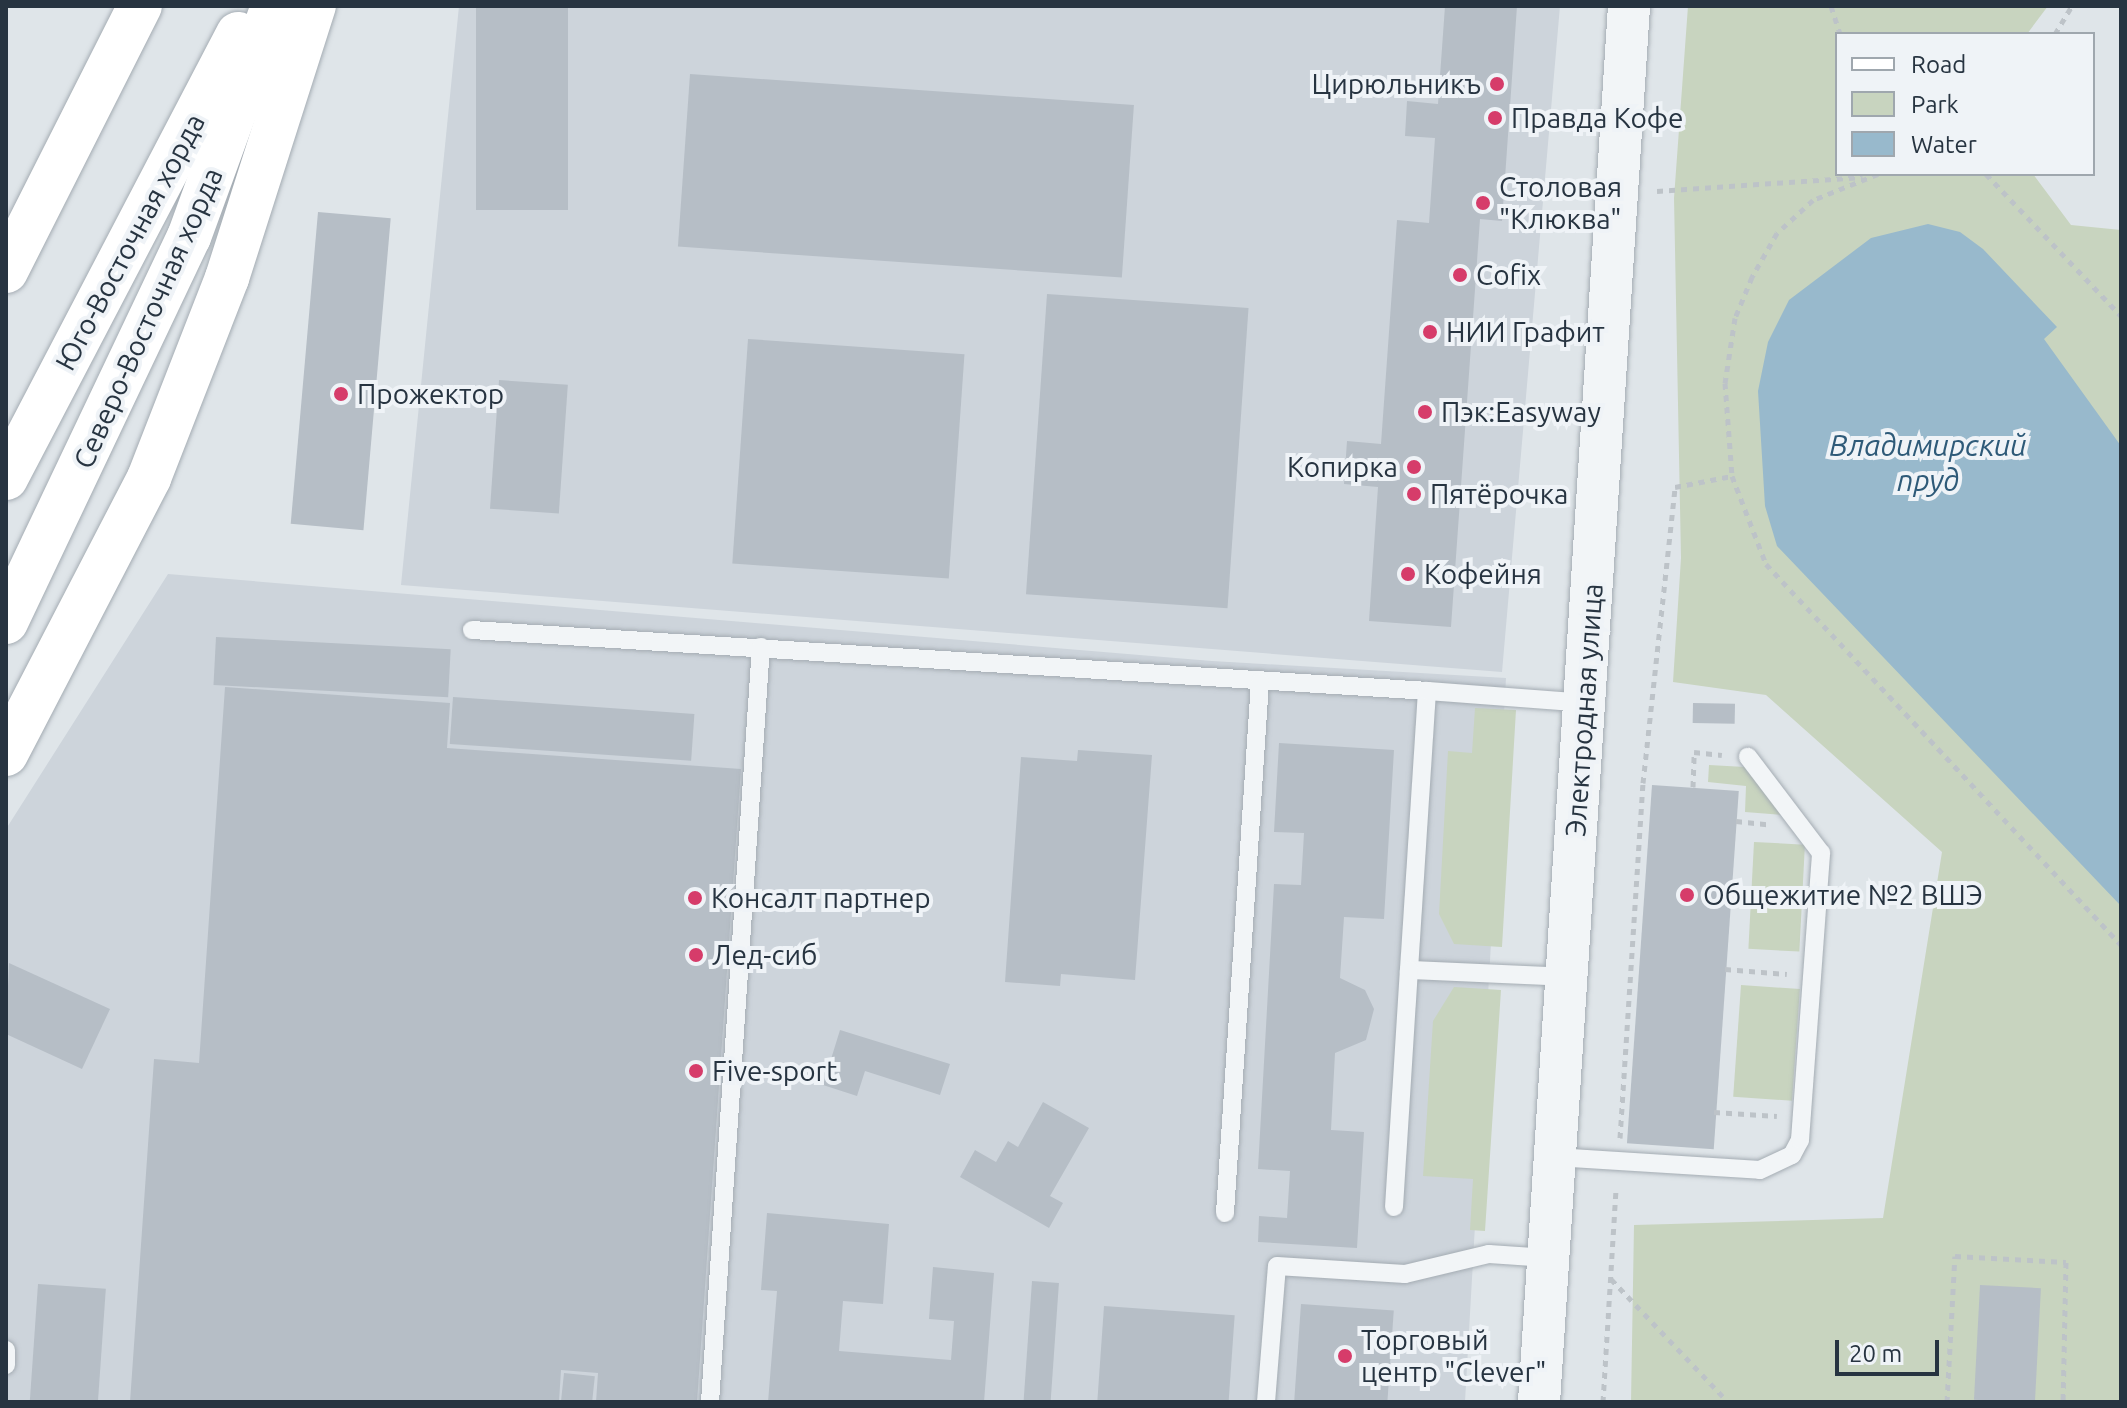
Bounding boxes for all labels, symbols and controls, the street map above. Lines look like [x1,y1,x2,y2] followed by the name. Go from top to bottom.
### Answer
[1835,32,2095,176] legend
[1911,51,1966,78] text: Road
[1311,67,1481,101] place label: Цирюльникъ
[1488,75,1506,93] marker: Цирюльникъ
[1911,91,1959,118] text: Park
[1511,101,1684,135] place label: Правда Кофе
[48,108,212,376] street label: Юго-Восточная хорда
[1486,109,1504,127] marker: Правда Кофе
[1911,131,1977,158] text: Water
[66,163,230,473] street label: Северо-Восточная хорда
[1499,170,1622,236] place label: Столовая "Клюква"
[1474,194,1492,212] marker: Столовая "Клюква"
[1476,258,1541,292] place label: Cofix
[1451,266,1469,284] marker: Cofix
[1446,315,1605,349] place label: НИИ Графит
[1421,323,1439,341] marker: НИИ Графит
[357,377,504,411] place label: Прожектор
[332,385,350,403] marker: Прожектор
[1441,395,1601,429] place label: Пэк:Easyway
[1416,403,1434,421] marker: Пэк:Easyway
[1829,427,2027,498] water label: Владимирский пруд
[1287,450,1398,484] place label: Копирка
[1405,458,1423,476] marker: Копирка
[1430,477,1568,511] place label: Пятёрочка
[1405,485,1423,503] marker: Пятёрочка
[1424,557,1542,591] place label: Кофейня
[1399,565,1417,583] marker: Кофейня
[1558,582,1610,838] street label: Электродная улица
[1703,878,1983,912] place label: Общежитие №2 ВШЭ
[711,881,931,915] place label: Консалт партнер
[1678,886,1696,904] marker: Общежитие №2 ВШЭ
[686,889,704,907] marker: Консалт партнер
[712,938,817,972] place label: Лед-сиб
[687,946,705,964] marker: Лед-сиб
[712,1054,837,1088] place label: Five-sport
[687,1062,705,1080] marker: Five-sport
[1361,1323,1546,1389] place label: Торговый центр "Clever"
[1839,1324,1943,1374] scale bar
[1849,1340,1902,1367] text: 20 m
[1336,1347,1354,1365] marker: Торговый центр "Clever"

